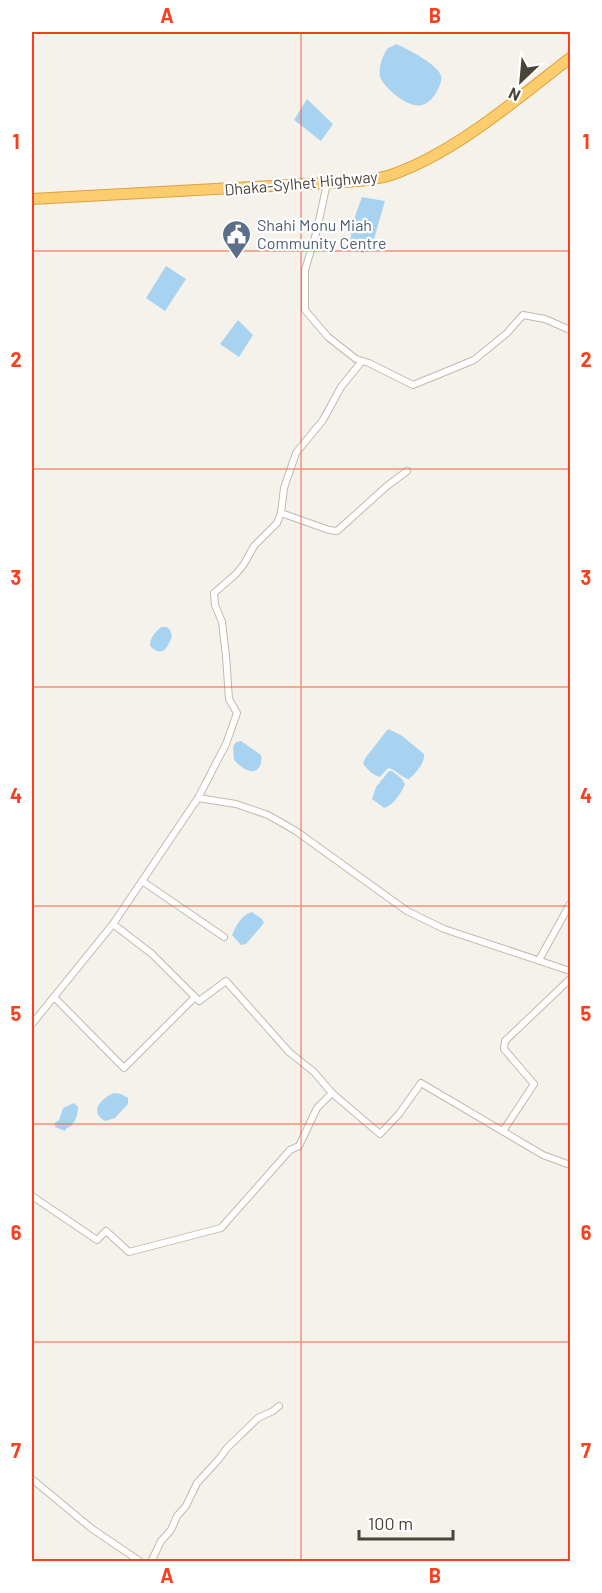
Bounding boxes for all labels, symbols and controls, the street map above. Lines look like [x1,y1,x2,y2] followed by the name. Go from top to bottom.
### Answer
[160,3,174,27] text: A
[429,3,441,27] text: B
[491,51,551,111] north arrow
[505,84,523,106] text: N
[12,129,20,153] text: 1
[582,129,590,153] text: 1
[224,166,379,199] street label: Dhaka-Sylhet Highway
[257,215,387,252] place label: Shahi Monu Miah Community Centre
[220,218,252,260] public building icon: Shahi Monu Miah Community Centre
[10,347,22,371] text: 2
[580,347,592,371] text: 2
[11,565,21,589] text: 3
[581,565,591,589] text: 3
[10,783,22,807] text: 4
[580,783,592,807] text: 4
[11,1001,22,1025] text: 5
[581,1001,592,1025] text: 5
[11,1220,22,1244] text: 6
[581,1220,592,1244] text: 6
[11,1438,21,1462] text: 7
[581,1438,591,1462] text: 7
[359,1503,454,1541] scale bar
[368,1512,413,1534] text: 100 m
[160,1563,174,1587] text: A
[429,1563,441,1587] text: B

